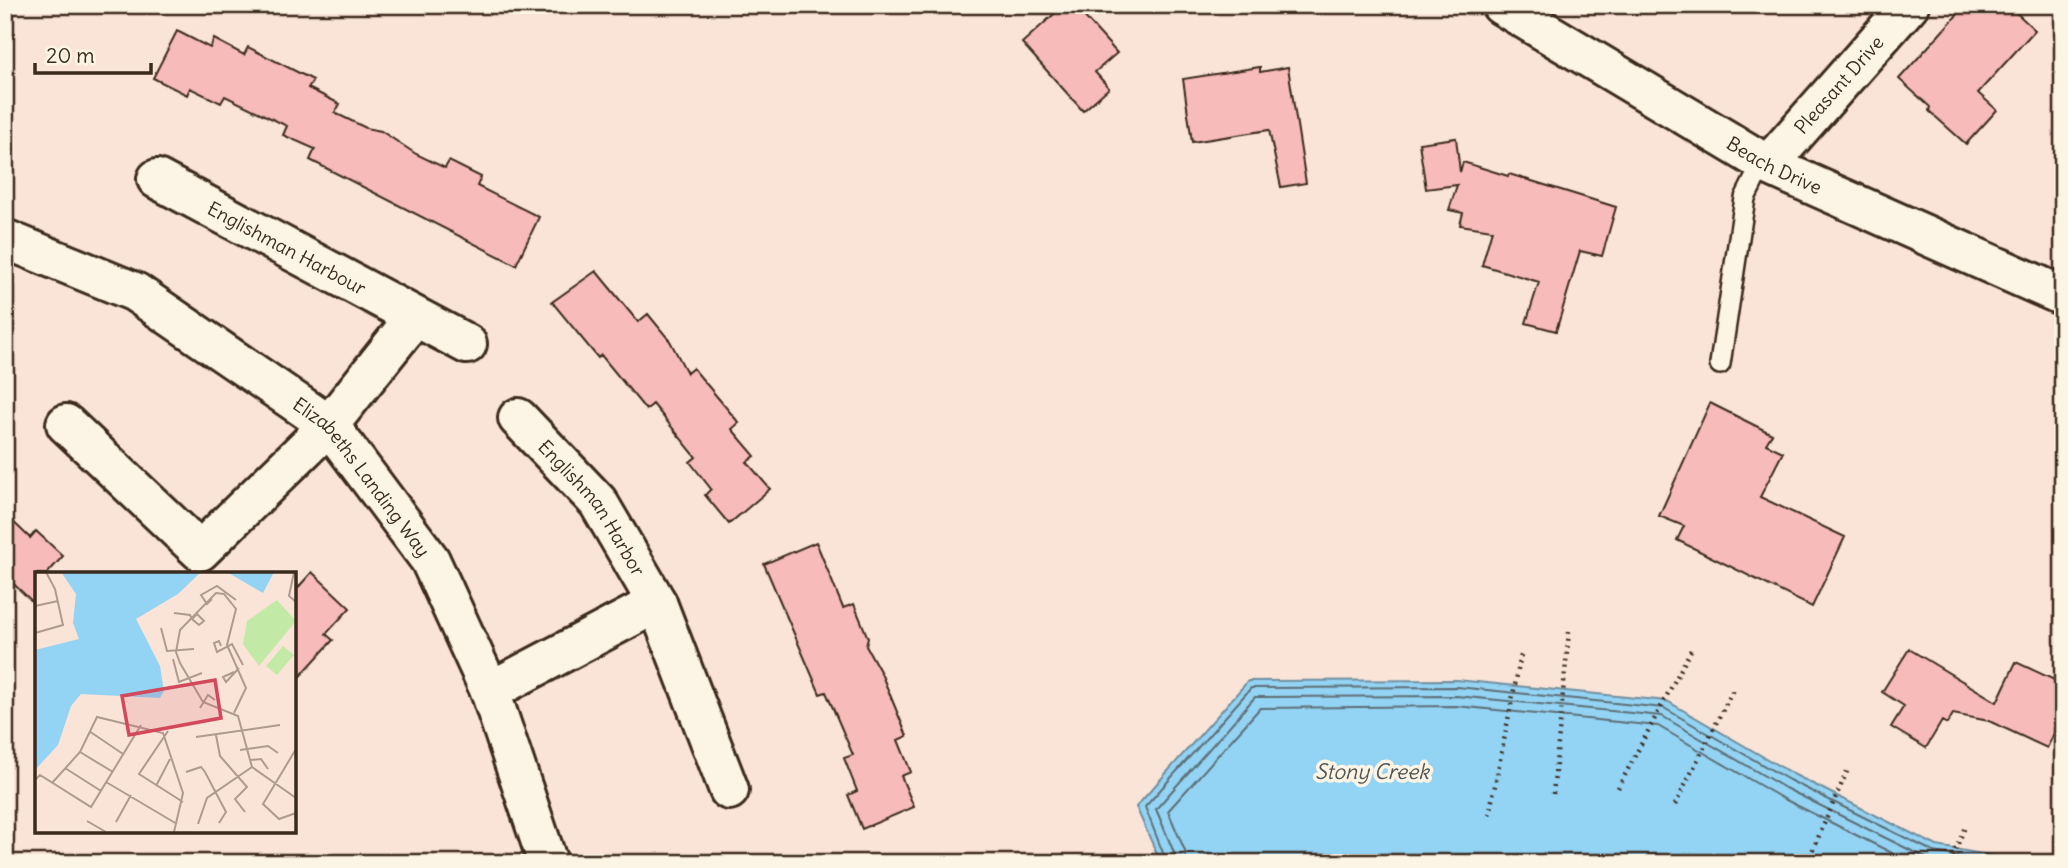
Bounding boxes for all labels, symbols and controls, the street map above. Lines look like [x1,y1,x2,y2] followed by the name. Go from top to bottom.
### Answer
[1789,31,1888,139] street label: Pleasant Drive
[35,32,150,76] scale bar
[46,42,95,69] text: 20 m
[1722,131,1825,199] street label: Beach Drive
[203,196,370,300] street label: Englishman Harbour
[288,392,436,562] street label: Elizabeths Landing Way
[533,435,651,580] street label: Englishman Harbor
[35,572,296,833] inset map
[1315,758,1430,785] water label: Stony Creek

